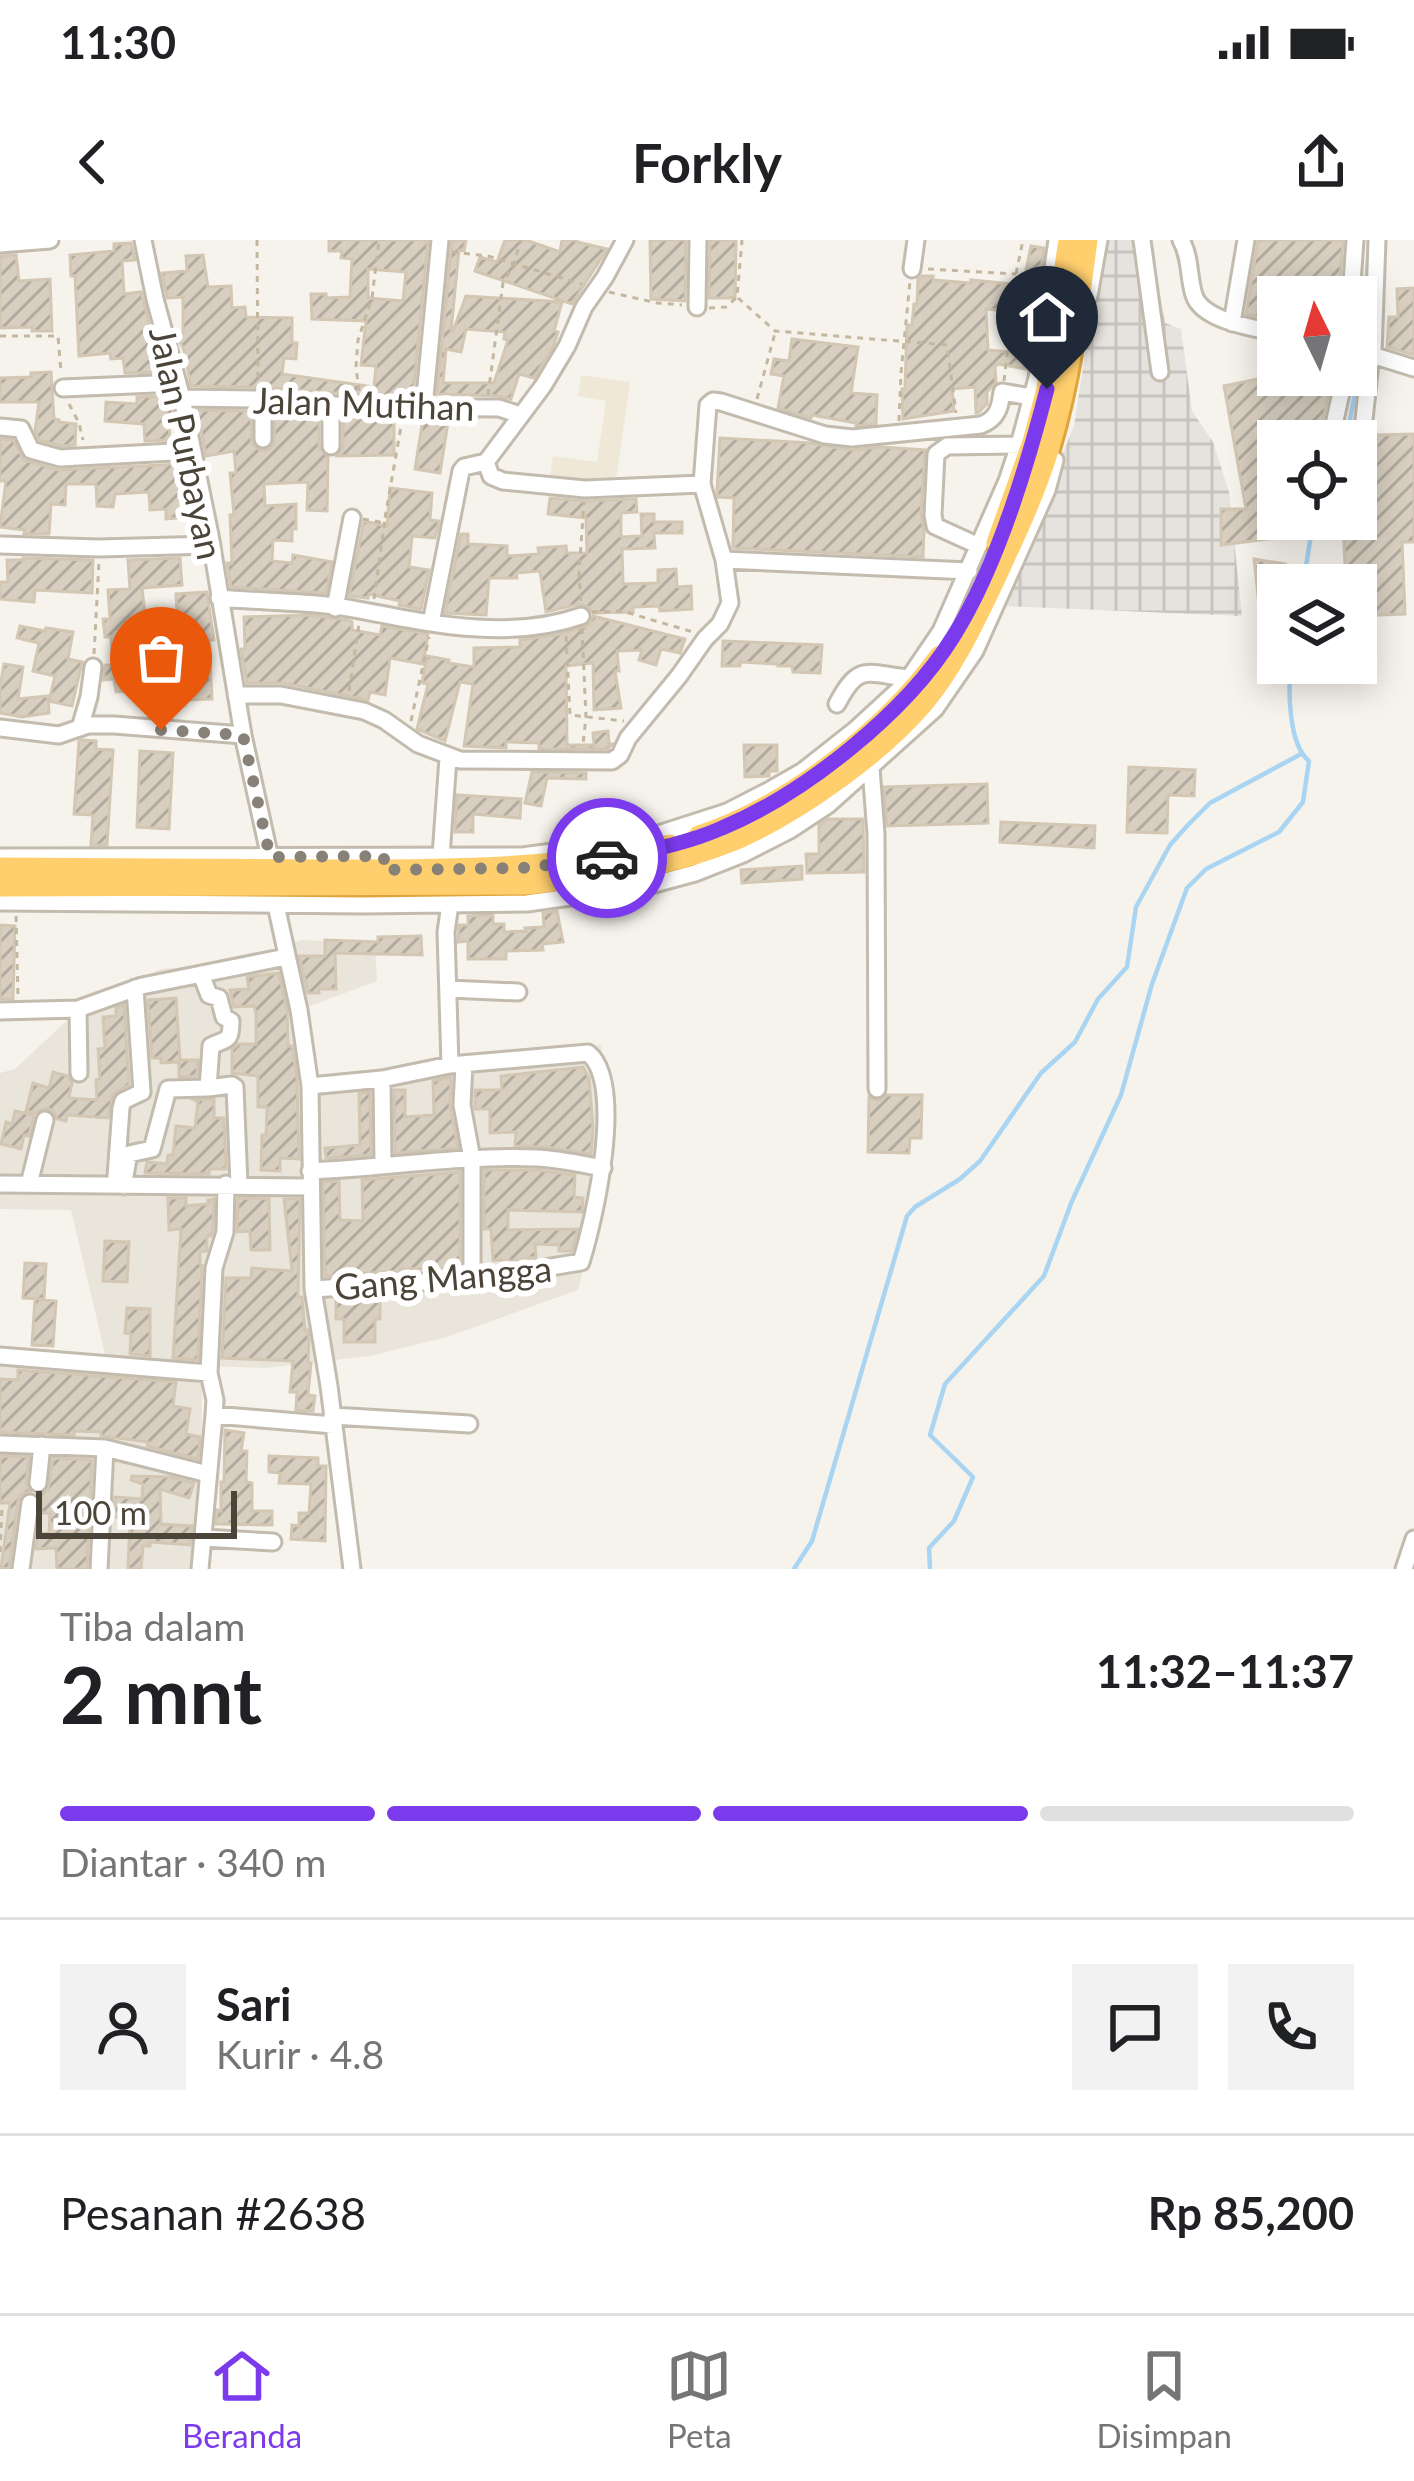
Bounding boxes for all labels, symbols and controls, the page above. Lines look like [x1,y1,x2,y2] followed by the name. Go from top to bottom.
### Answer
[60,15,176,69] text: 11:30
[60,129,126,195] icon: back
[1288,129,1354,195] icon: share
[632,130,782,195] text: Forkly
[996,266,1098,389] pin
[1257,276,1377,396] north arrow
[1257,276,1377,684] map controls
[1014,284,1080,350] icon: home
[141,323,233,563] street label: Jalan Purbayan
[253,377,475,429] street label: Jalan Mutihan
[1257,420,1377,540] button: locate
[1257,564,1377,684] button: layers
[110,607,212,730] pin
[128,625,194,691] icon: bag
[547,798,667,918] courier
[574,825,640,891] icon: car
[332,1246,554,1308] street label: Gang Mangga
[36,1485,237,1538] scale bar
[54,1492,147,1532] text: 100 m
[60,1603,245,1649] text: Tiba dalam
[1096,1644,1354,1698] text: 11:32–11:37
[60,1647,262,1741] text: 2 mnt
[60,1839,326,1885] text: Diantar · 340 m
[60,1964,186,2090] button: person
[1072,1964,1198,2090] button: chat
[1228,1964,1354,2090] button: phone
[216,1977,291,2031] text: Sari
[216,2031,384,2077] text: Kurir · 4.8
[60,2186,366,2240] text: Pesanan #2638
[1148,2186,1354,2240] text: Rp 85,200
[182,2343,302,2455] tab: Beranda
[666,2343,732,2455] tab: Peta
[1097,2343,1232,2455] tab: Disimpan

